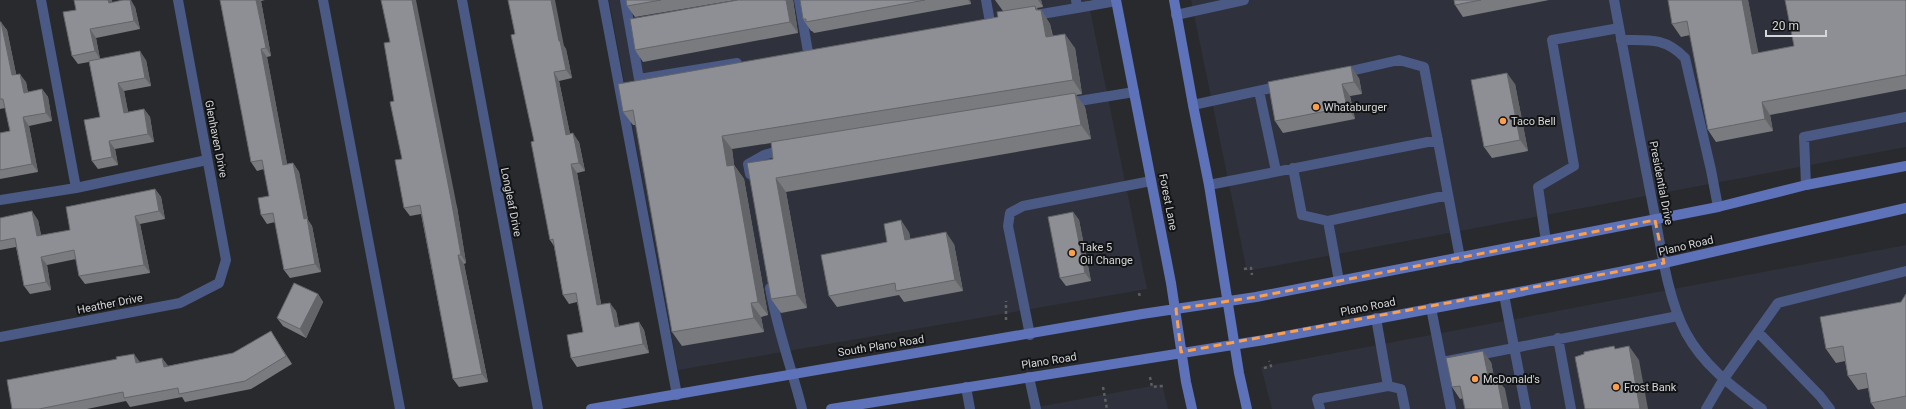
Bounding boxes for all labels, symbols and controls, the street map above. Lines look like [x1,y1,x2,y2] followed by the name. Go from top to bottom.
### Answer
[1766,12,1826,38] scale bar
[1772,19,1799,33] text: 20 m
[202,99,230,179] street label: Glenhaven Drive
[1324,101,1387,114] place label: Whataburger
[1311,102,1321,112] marker: Whataburger
[1511,115,1556,128] place label: Taco Bell
[1498,116,1508,126] marker: Taco Bell
[1646,140,1676,226] street label: Presidential Drive
[498,166,524,238] street label: Longleaf Drive
[1156,173,1180,232] street label: Forest Lane
[1657,233,1715,259] street label: Plano Road
[1080,241,1133,267] place label: Take 5 Oil Change
[1067,248,1077,258] marker: Take 5 Oil Change
[76,291,144,317] street label: Heather Drive
[1339,295,1397,319] street label: Plano Road
[837,333,925,359] street label: South Plano Road
[1020,350,1078,372] street label: Plano Road
[1483,373,1540,386] place label: McDonald's
[1470,374,1480,384] marker: McDonald's
[1624,381,1677,394] place label: Frost Bank
[1611,382,1621,392] marker: Frost Bank

